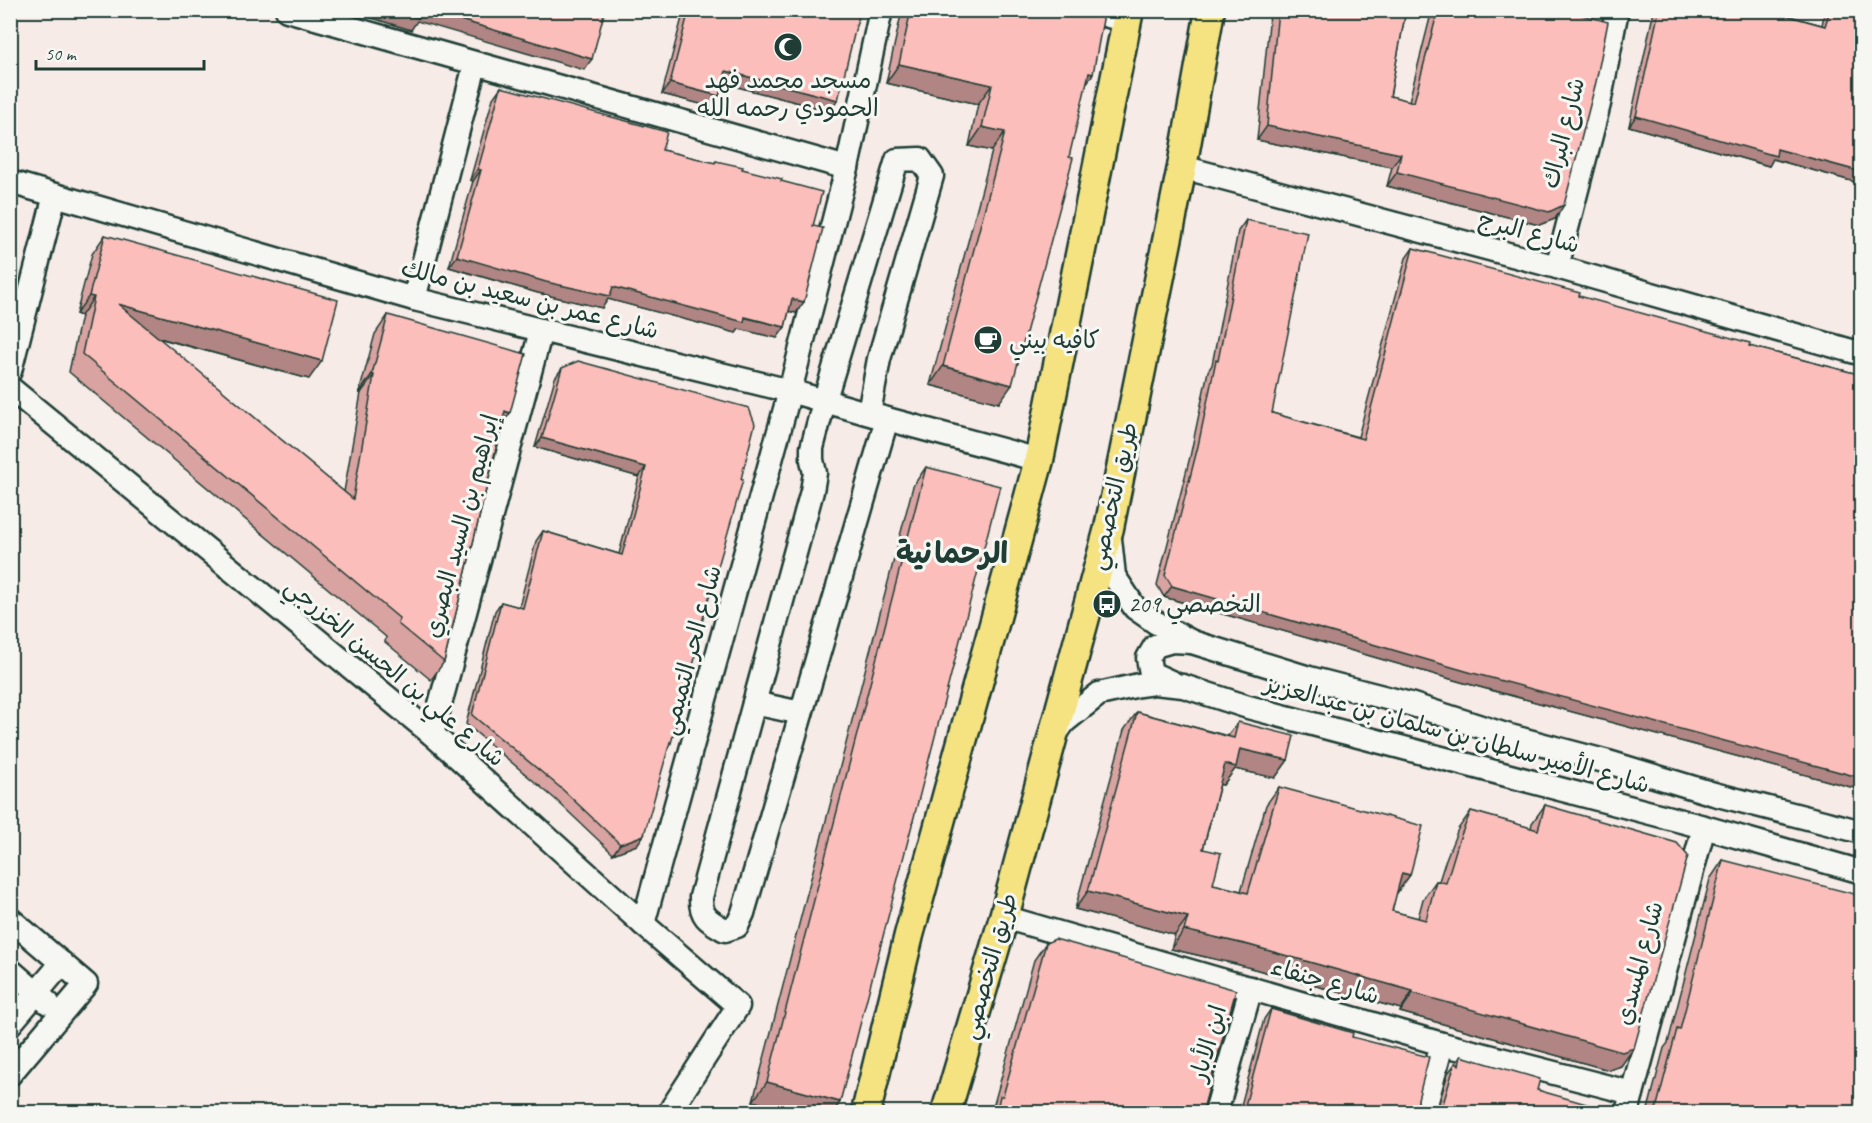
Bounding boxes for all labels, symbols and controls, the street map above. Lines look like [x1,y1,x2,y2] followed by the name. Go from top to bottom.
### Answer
[772,31,804,63] mosque icon: مسجد محمد فهد الحمودي رحمه الله
[36,33,204,71] scale bar
[45,43,78,65] text: 50 m
[697,65,879,125] place label: مسجد محمد فهد الحمودي رحمه الله
[1535,74,1593,192] street label: شارع البراك
[1475,204,1583,262] street label: شارع البرج
[398,252,662,347] street label: شارع عمر بن سعيد بن مالك
[972,324,1004,356] cafe icon: كافيه بيني
[1009,325,1100,361] place label: كافيه بيني
[417,411,508,642] street label: إبراهيم بن السيد البصري
[1081,419,1150,574] street label: طريق التخصصي
[896,534,1008,572] district label: الرحمانية
[654,562,734,740] street label: شارع الحر التميمي
[275,571,511,778] street label: شارع علي بن الحسن الخزرجي
[1091,588,1123,620] bus stop icon: التخصصي 209
[1128,589,1261,625] place label: التخصصي 209
[1259,666,1653,802] street label: شارع الأمير سلطان بن سلمان بن عبدالعزيز
[954,889,1030,1044] street label: طريق التخصصي
[1608,898,1672,1029] street label: شارع المسدي
[1267,951,1383,1013] street label: شارع جنفاء
[1180,1001,1233,1086] street label: ابن الأبار

